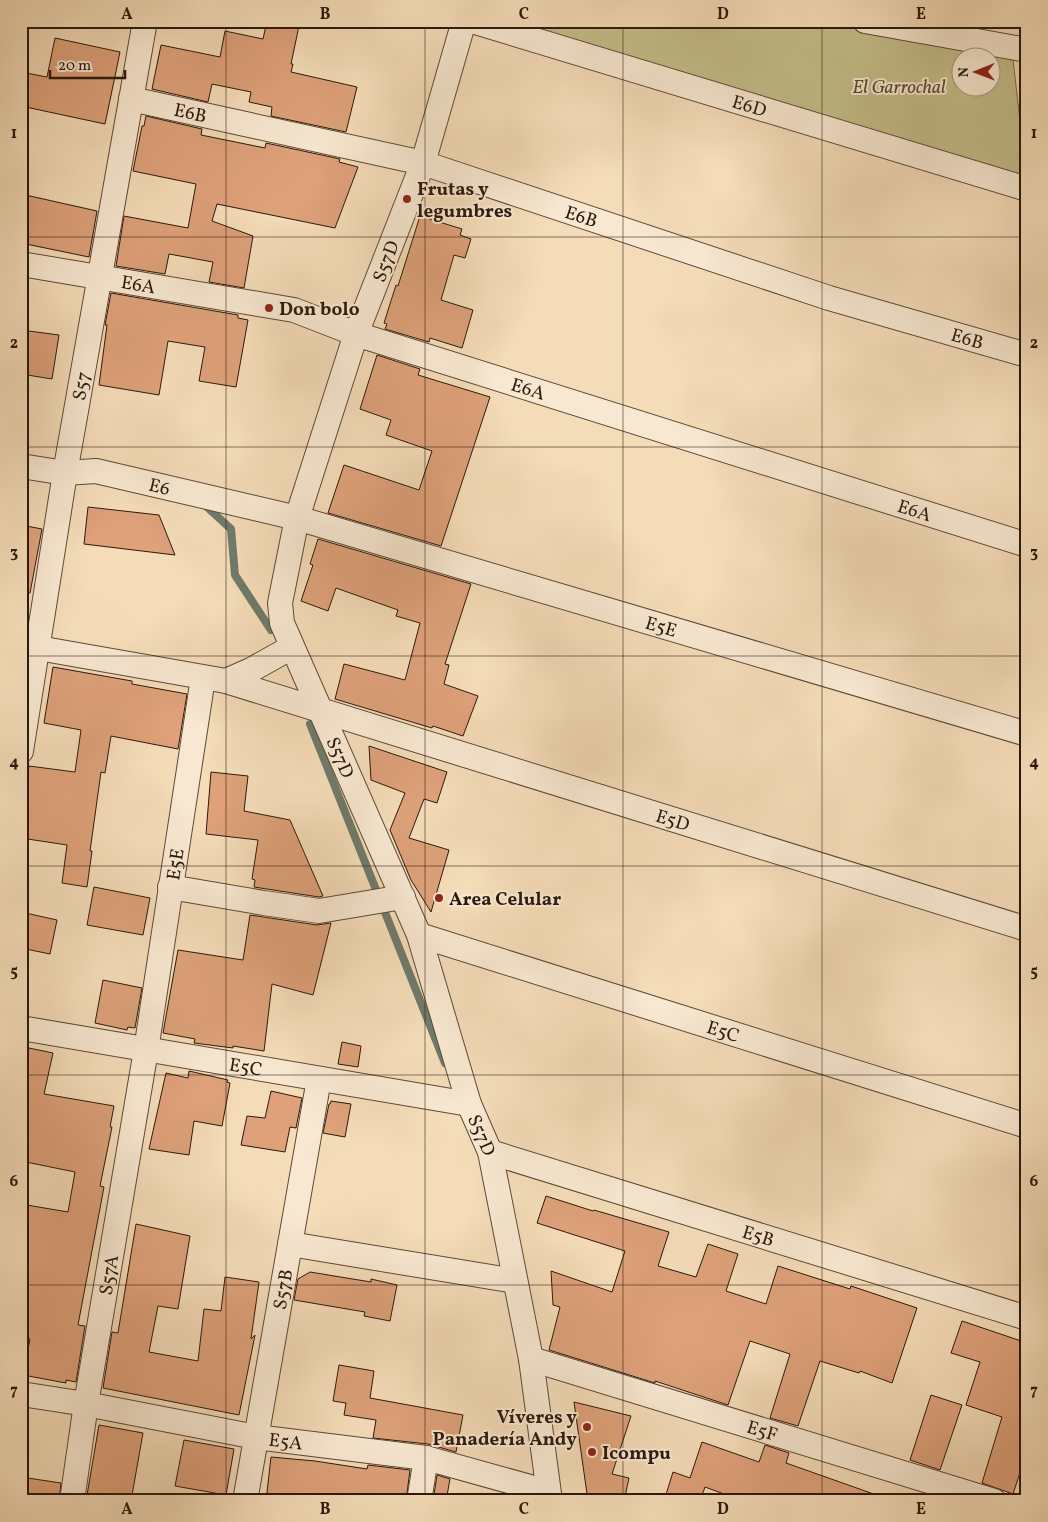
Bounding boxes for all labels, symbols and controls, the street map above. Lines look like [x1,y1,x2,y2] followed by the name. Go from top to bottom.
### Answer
[121,4,133,26] text: A
[320,4,331,26] text: B
[519,4,529,26] text: C
[717,4,729,26] text: D
[916,4,926,26] text: E
[50,48,125,80] scale bar
[950,48,1000,98] north arrow
[58,56,91,77] text: 20 m
[955,67,974,77] text: N
[852,75,946,101] park label: El Garrochal
[729,89,770,124] street label: E6D
[171,98,209,130] street label: E6B
[11,123,17,145] text: 1
[1031,123,1037,145] text: 1
[417,177,513,225] place label: Frutas y legumbres
[401,193,413,205] marker: Frutas y legumbres
[561,200,601,235] street label: E6B
[367,237,407,286] street label: S57D
[119,270,157,301] street label: E6A
[279,297,360,323] place label: Don bolo
[263,302,275,314] marker: Don bolo
[948,323,986,357] street label: E6B
[10,333,18,355] text: 2
[1030,333,1038,355] text: 2
[67,370,98,403] street label: S57
[507,373,548,408] street label: E6A
[146,473,172,503] street label: E6
[894,494,934,529] street label: E6A
[10,542,18,564] text: 3
[1030,542,1038,564] text: 3
[642,611,680,645] street label: E5E
[319,733,360,783] street label: S57D
[9,752,19,774] text: 4
[1029,752,1039,774] text: 4
[652,804,693,839] street label: E5D
[161,847,192,882] street label: E5E
[449,887,561,913] place label: Area Celular
[433,892,445,904] marker: Area Celular
[10,961,18,983] text: 5
[1030,961,1038,983] text: 5
[703,1015,742,1050] street label: E5C
[227,1053,264,1084] street label: E5C
[460,1111,501,1160] street label: S57D
[10,1171,19,1193] text: 6
[1030,1171,1039,1193] text: 6
[739,1220,777,1254] street label: E5B
[94,1253,126,1297] street label: S57A
[268,1267,300,1312] street label: S57B
[10,1380,18,1402] text: 7
[1030,1380,1038,1402] text: 7
[433,1405,577,1453] place label: Víveres y Panadería Andy
[743,1415,781,1449] street label: E5F
[581,1421,593,1433] marker: Víveres y Panadería Andy
[267,1428,304,1458] street label: E5A
[602,1441,671,1467] place label: Icompu
[586,1446,598,1458] marker: Icompu
[121,1499,133,1521] text: A
[320,1499,331,1521] text: B
[519,1499,529,1521] text: C
[717,1499,729,1521] text: D
[916,1499,926,1521] text: E

